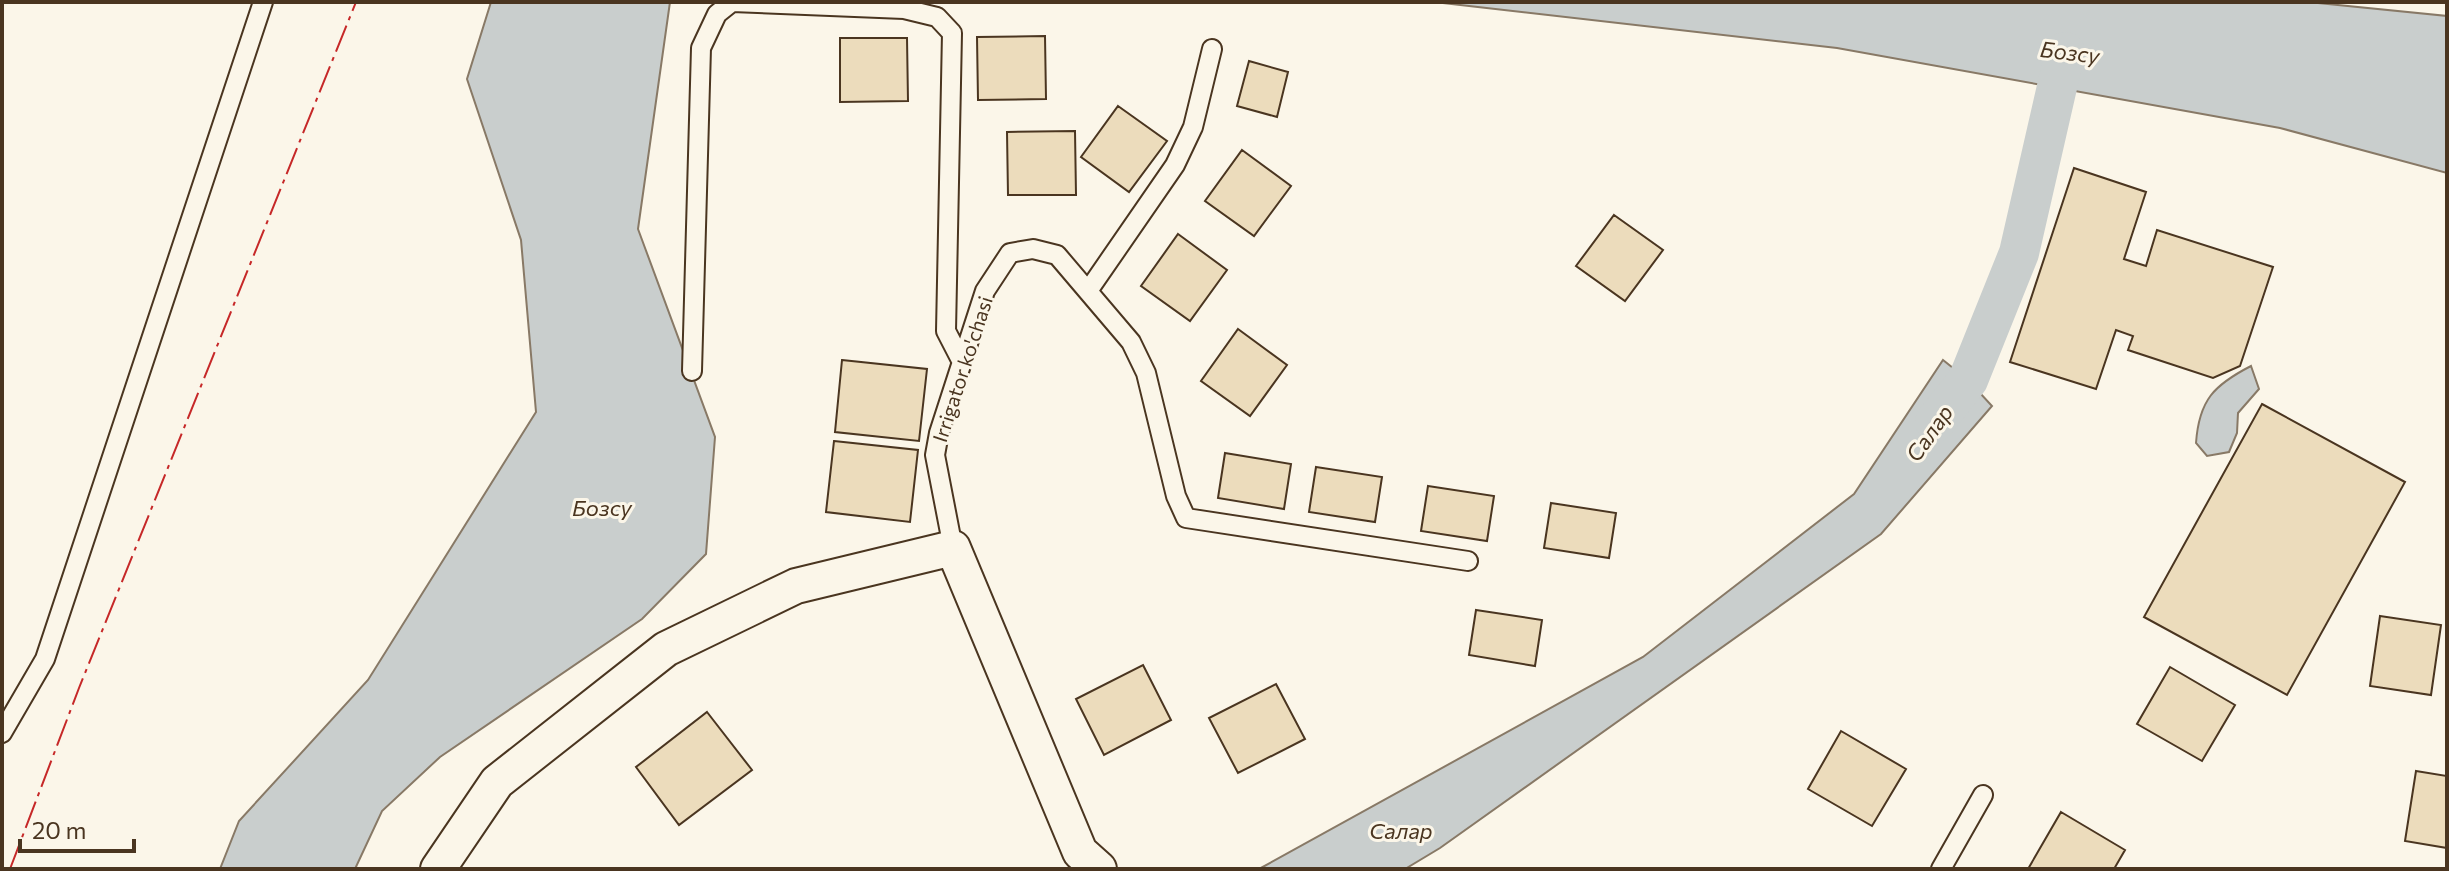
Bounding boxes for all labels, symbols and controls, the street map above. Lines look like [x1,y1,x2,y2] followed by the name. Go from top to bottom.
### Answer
[2039,35,2102,69] water label: Бозсу
[927,293,997,445] street label: Irrigator ko'chasi
[1900,399,1958,467] water label: Салар
[572,494,633,521] water label: Бозсу
[20,803,134,853] scale bar
[32,815,86,844] text: 20 m
[1369,817,1433,844] water label: Салар

